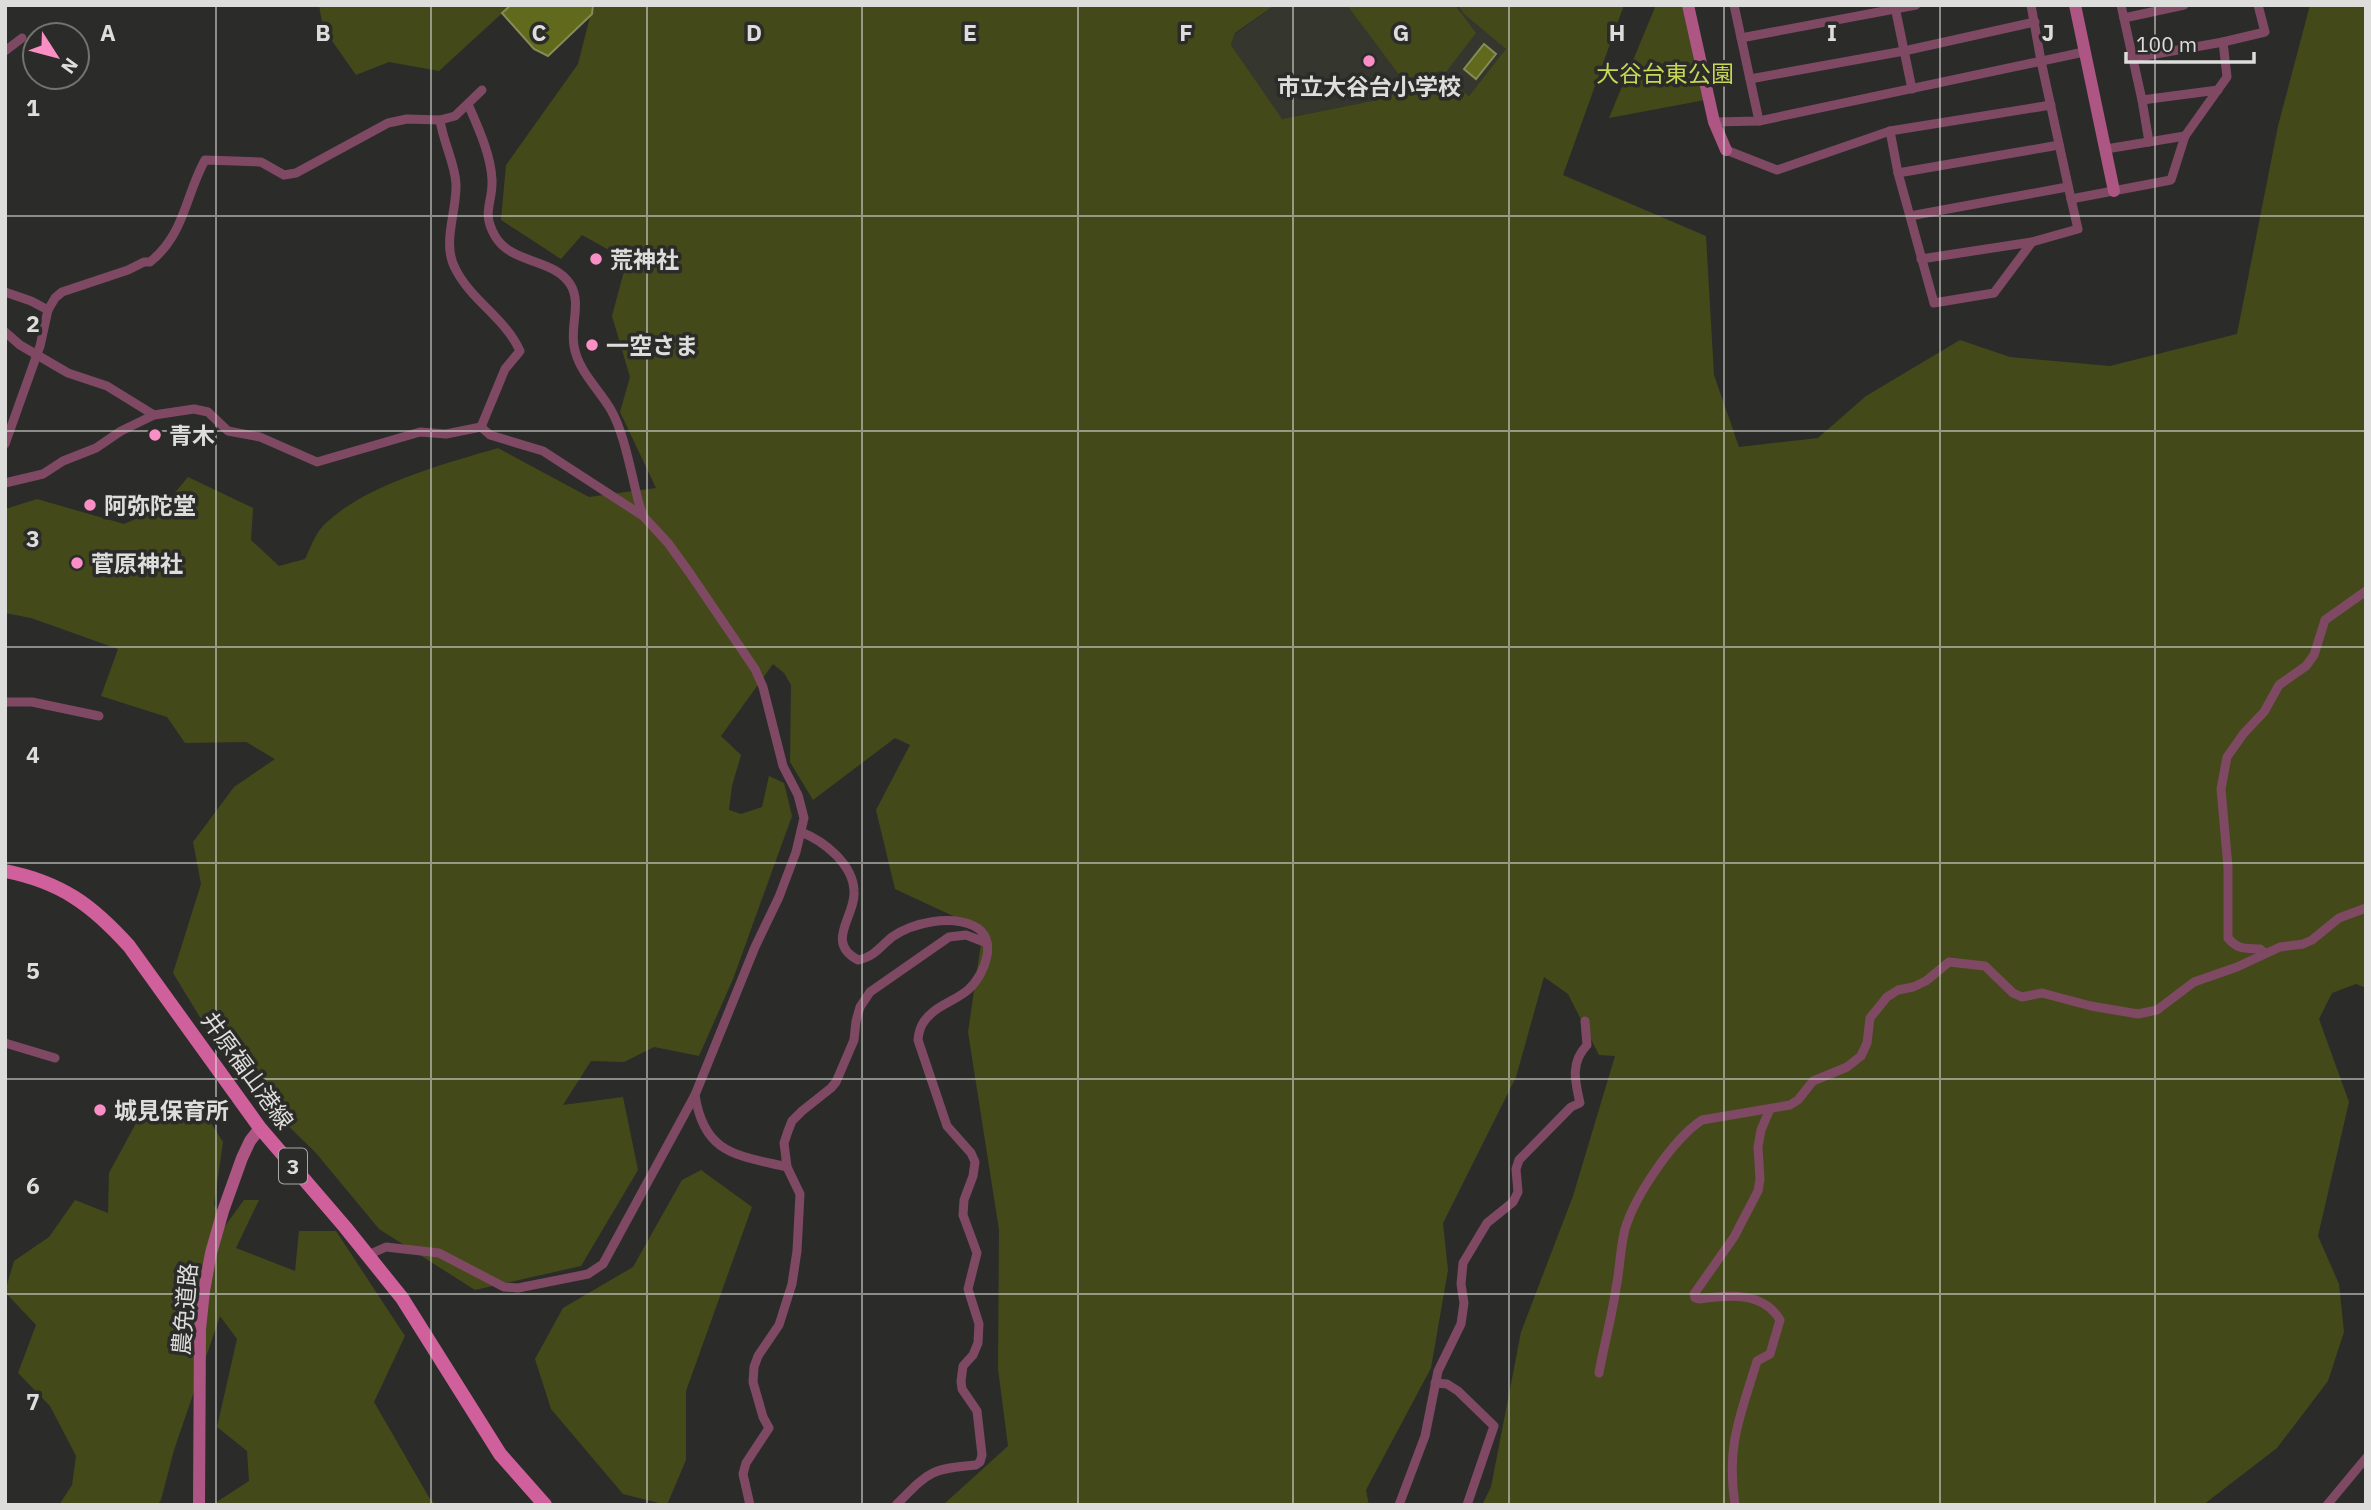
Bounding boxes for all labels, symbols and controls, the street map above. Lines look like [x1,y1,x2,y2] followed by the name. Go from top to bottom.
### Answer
[100,17,116,47] text: A
[315,17,331,47] text: B
[532,17,547,47] text: C
[746,17,762,47] text: D
[963,17,977,47] text: E
[1179,17,1193,47] text: F
[1393,17,1409,47] text: G
[1609,17,1625,47] text: H
[1827,17,1837,47] text: I
[2042,17,2054,47] text: J
[21,21,91,91] north arrow
[2126,21,2254,65] scale bar
[2136,30,2197,58] text: 100 m
[56,53,84,79] text: N
[1361,53,1377,69] marker: 市立大谷台小学校
[1596,58,1734,88] park label: 大谷台東公園
[1277,71,1461,101] place label: 市立大谷台小学校
[26,92,40,122] text: 1
[610,244,679,274] place label: 荒神社
[588,251,604,267] marker: 荒神社
[26,308,40,338] text: 2
[606,330,698,360] place label: 一空さま
[584,337,600,353] marker: 一空さま
[169,420,215,450] place label: 青木
[147,427,163,443] marker: 青木
[104,490,196,520] place label: 阿弥陀堂
[82,497,98,513] marker: 阿弥陀堂
[26,523,40,553] text: 3
[91,548,183,578] place label: 菅原神社
[69,555,85,571] marker: 菅原神社
[26,739,40,769] text: 4
[26,955,40,985] text: 5
[195,1005,301,1135] street label: 井原福山港線
[114,1095,229,1125] place label: 城見保育所
[92,1102,108,1118] marker: 城見保育所
[279,1148,307,1184] road number: 3
[26,1170,40,1200] text: 6
[165,1262,203,1356] street label: 農免道路
[26,1386,40,1416] text: 7

